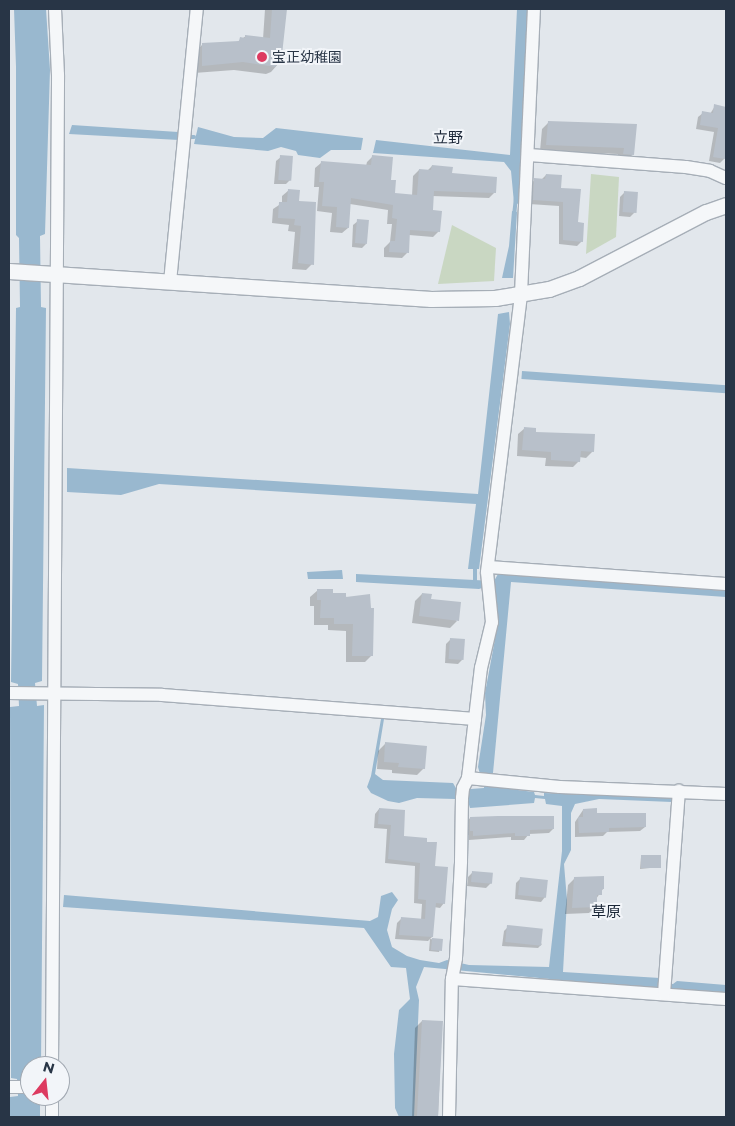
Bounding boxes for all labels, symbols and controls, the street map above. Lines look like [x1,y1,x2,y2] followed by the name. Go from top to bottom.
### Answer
[272,49,342,65] place label: 宝正幼稚園
[256,51,268,63] marker: 宝正幼稚園
[433,129,463,147] district label: 立野
[591,903,621,921] district label: 草原
[20,1056,70,1106] north arrow
[41,1057,57,1078] text: N

